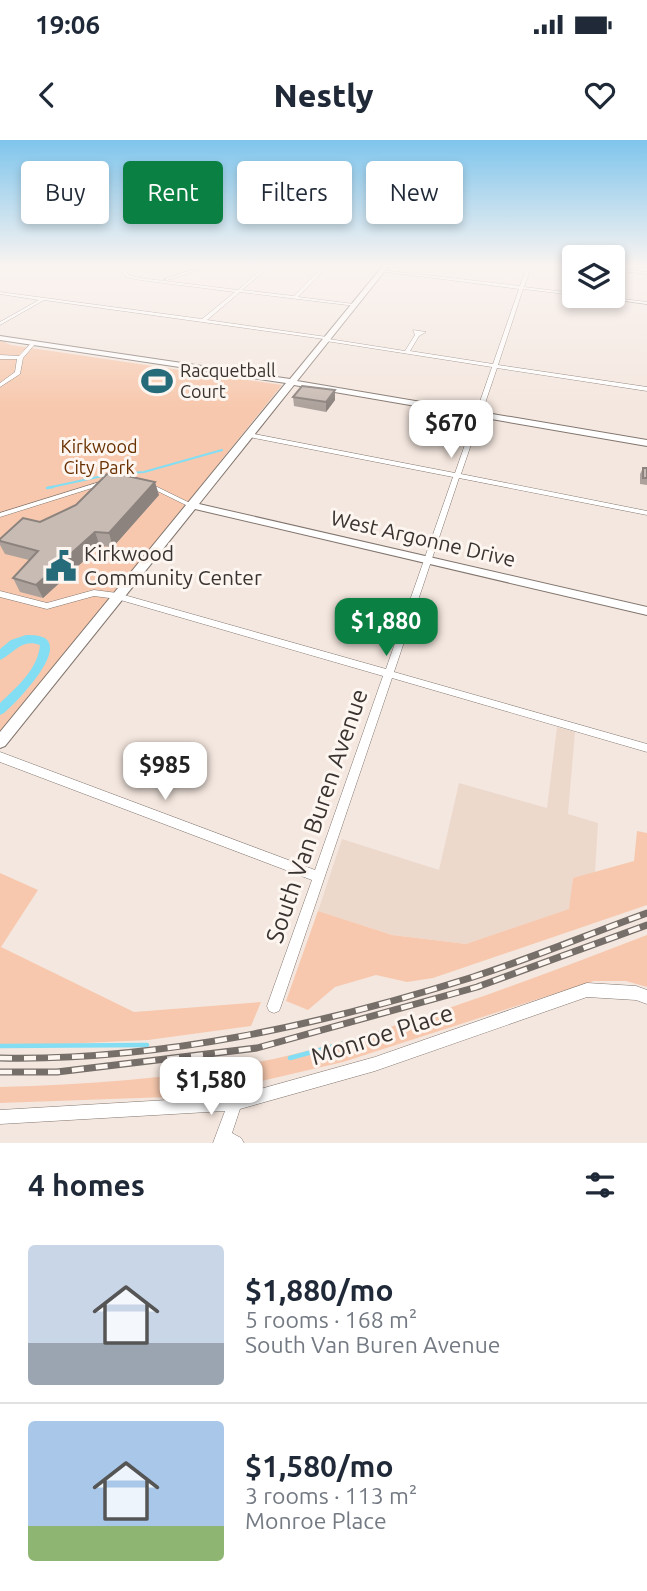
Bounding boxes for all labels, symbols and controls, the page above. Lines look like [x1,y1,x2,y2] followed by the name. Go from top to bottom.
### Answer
[35,10,100,39] text: 19:06
[28,76,66,114] icon: back
[581,76,619,114] icon: heart
[274,77,373,113] text: Nestly
[21,161,109,224] chip: Buy
[123,161,223,224] chip: Rent
[237,161,352,224] chip: Filters
[366,161,463,224] chip: New
[562,245,625,308] map controls
[562,245,625,308] button: layers
[180,360,276,401] place label: Racquetball Court
[140,364,174,398] sports icon: Racquetball Court
[410,400,492,460] pin: $670
[425,410,477,435] text: $670
[60,436,138,477] park label: Kirkwood City Park
[329,505,518,571] street label: West Argonne Drive
[84,541,262,589] place label: Kirkwood Community Center
[44,549,78,583] public building icon: Kirkwood Community Center
[329,598,443,658] pin: $1,880
[351,608,421,633] text: $1,880
[260,685,373,946] street label: South Van Buren Avenue
[124,742,206,802] pin: $985
[139,752,191,777] text: $985
[307,999,456,1070] street label: Monroe Place
[154,1058,268,1117] pin: $1,580
[176,1067,246,1092] text: $1,580
[581,1166,619,1204] icon: filters
[28,1168,145,1202] text: 4 homes
[84,1273,168,1357] icon: home
[245,1273,394,1307] text: $1,880/mo
[245,1307,417,1332] text: 5 rooms · 168 m²
[245,1332,501,1357] text: South Van Buren Avenue
[84,1449,168,1533] icon: home
[245,1449,394,1483] text: $1,580/mo
[245,1483,417,1508] text: 3 rooms · 113 m²
[245,1508,387,1533] text: Monroe Place

